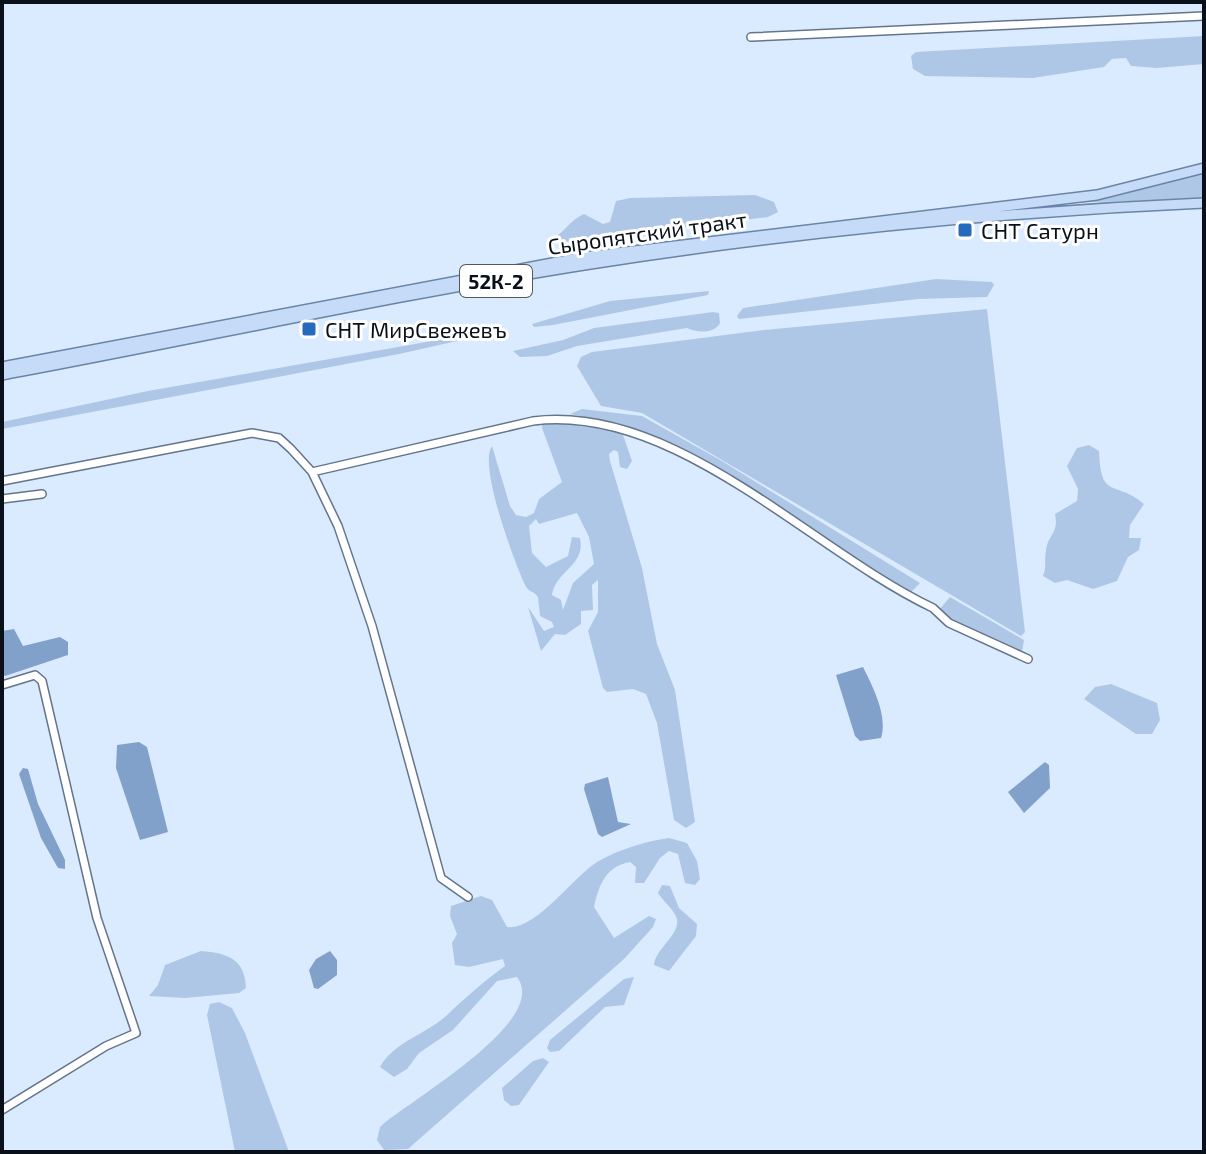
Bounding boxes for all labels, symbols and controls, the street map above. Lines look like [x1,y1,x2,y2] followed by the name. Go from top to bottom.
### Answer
[546,205,748,259] street label: Сыропятский тракт
[981,217,1099,244] place label: СНТ Сатурн
[956,221,974,239] marker: СНТ Сатурн
[460,265,532,297] road number: 52К-2
[325,316,507,342] place label: СНТ МирСвежевъ
[300,320,318,338] marker: СНТ МирСвежевъ

